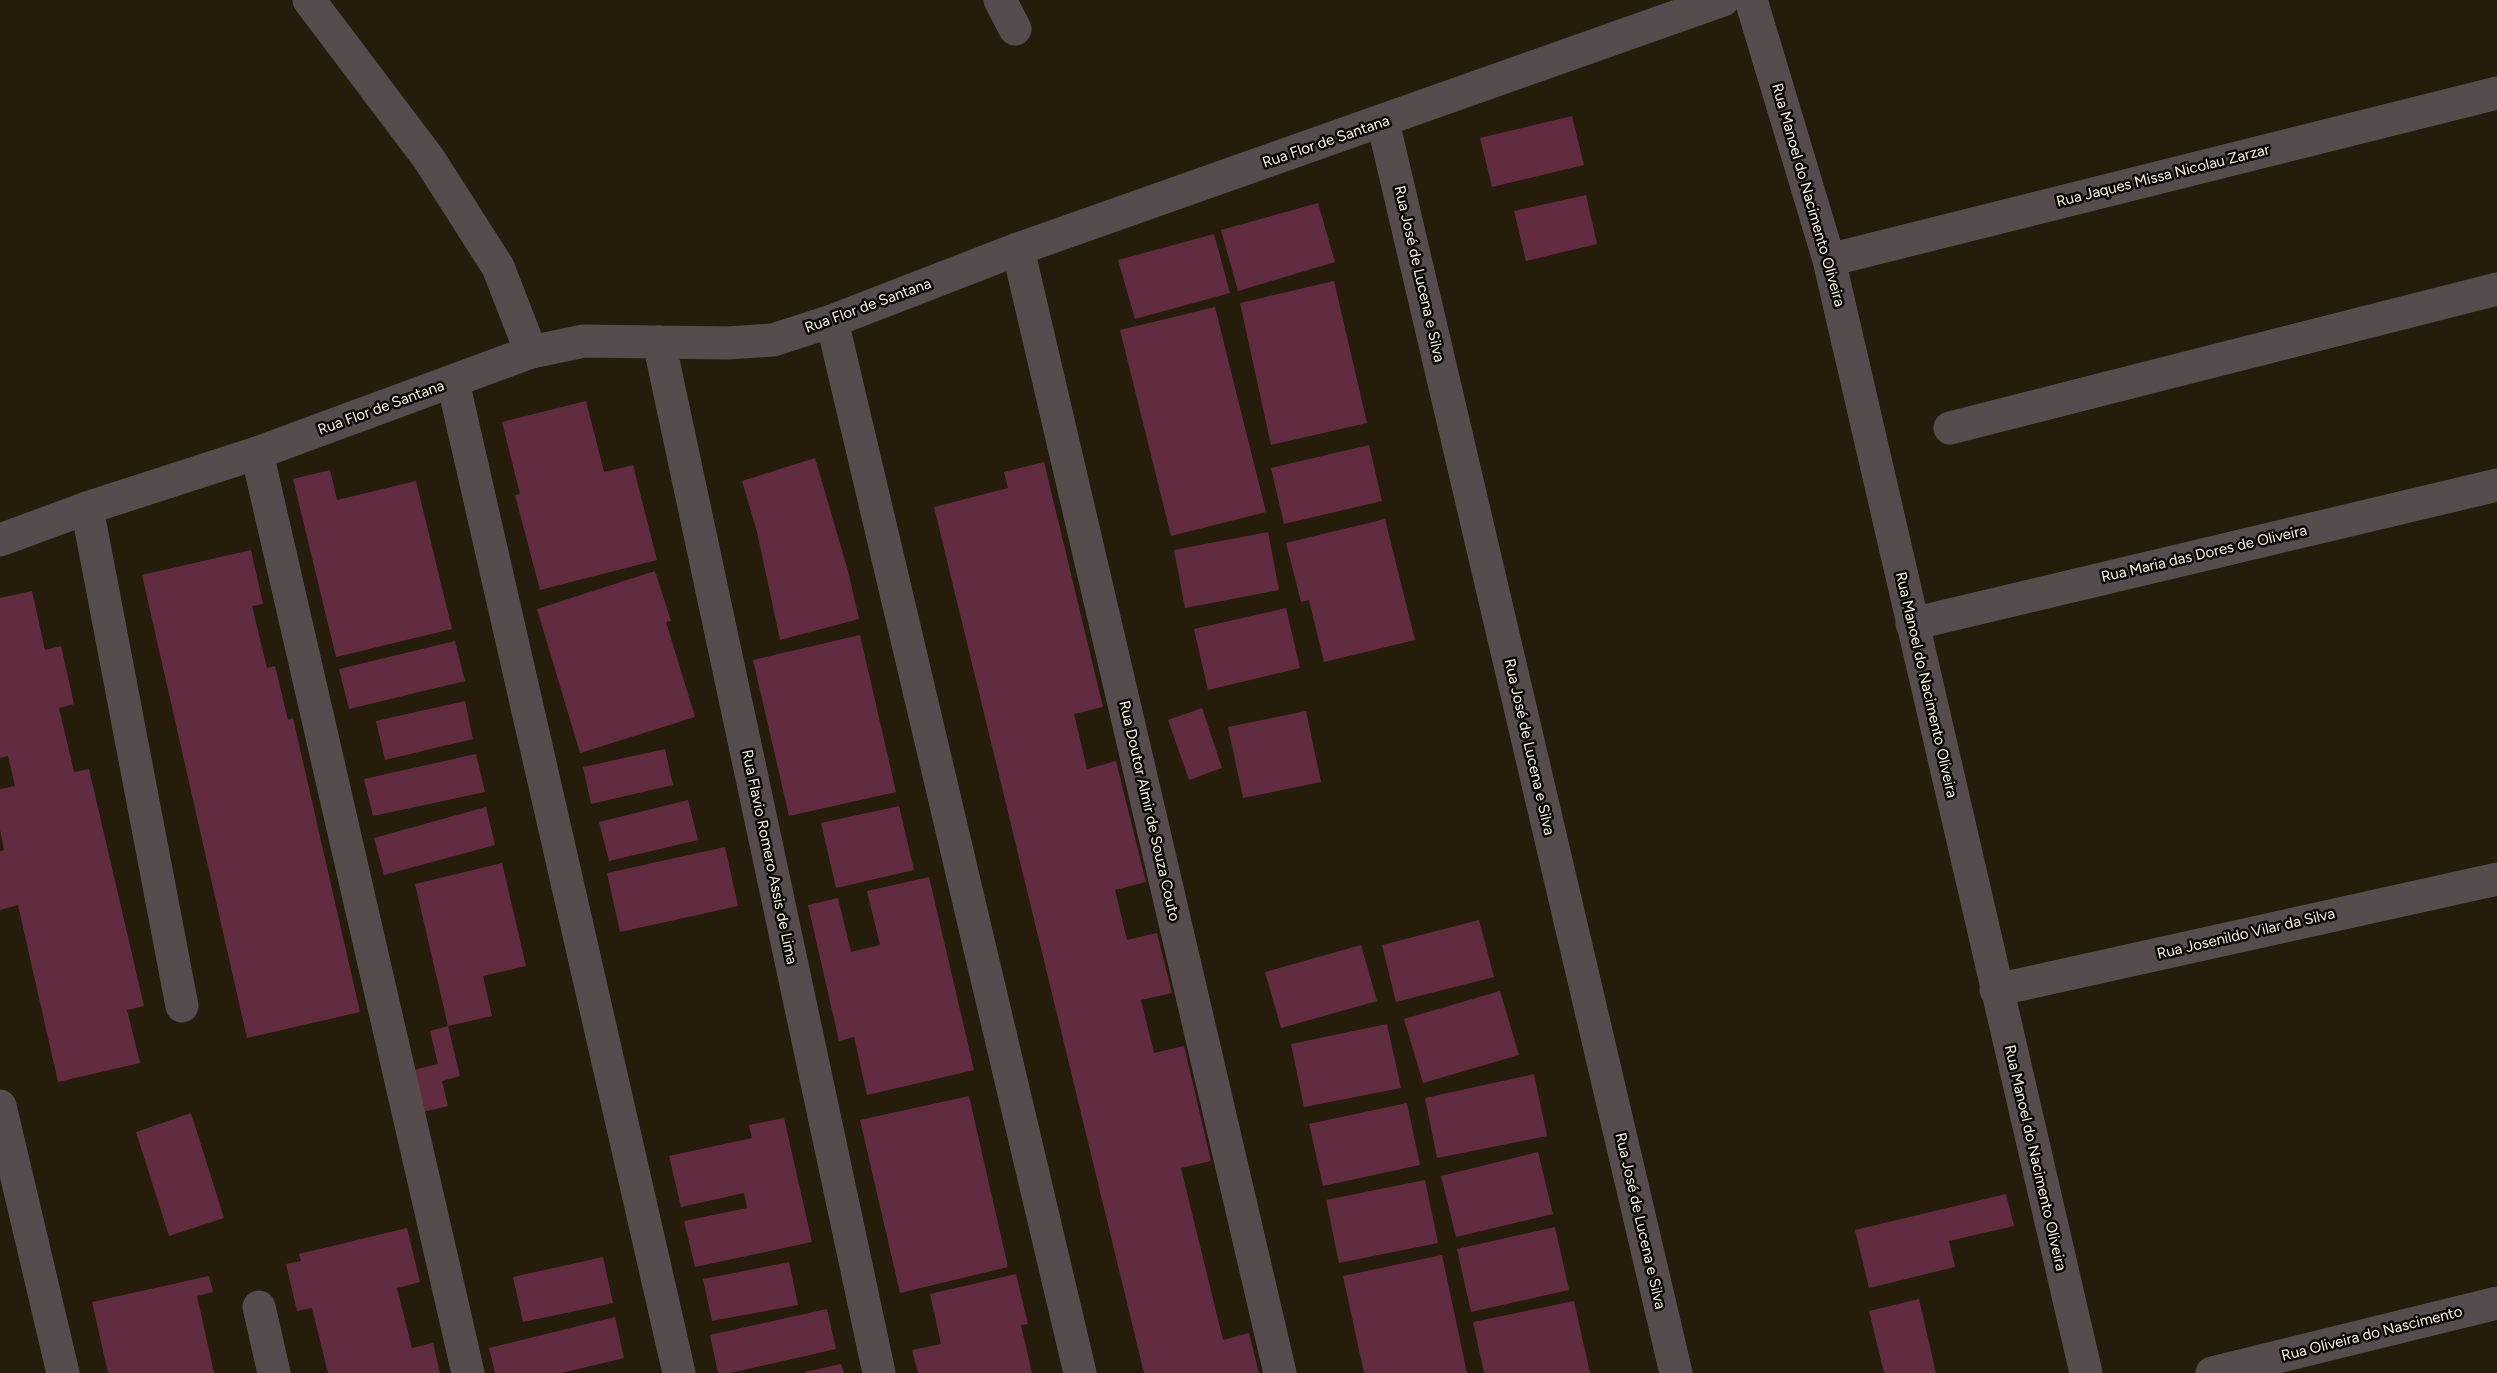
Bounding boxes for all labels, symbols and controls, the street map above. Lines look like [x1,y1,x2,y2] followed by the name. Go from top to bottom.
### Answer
[1767,81,1849,309] street label: Rua Manoel do Nacimento Oliveira
[1260,112,1392,172] street label: Rua Flor de Santana
[2054,141,2272,211] street label: Rua Jaques Missa Nicolau Zarzar
[1390,184,1448,364] street label: Rua José de Lucena e Silva
[802,275,934,337] street label: Rua Flor de Santana
[315,377,447,439] street label: Rua Flor de Santana
[2099,522,2309,586] street label: Rua Maria das Dores de Oliveira
[1891,570,1961,800] street label: Rua Manoel do Nacimento Oliveira
[1500,657,1558,837] street label: Rua José de Lucena e Silva
[1115,699,1183,923] street label: Rua Doutor Almir de Souza Couto
[737,748,801,966] street label: Rua Flavio Romero Assis de Lima
[2155,905,2337,963] street label: Rua Josenildo Vilar da Silva
[2000,1043,2070,1273] street label: Rua Manoel do Nacimento Oliveira
[1611,1131,1669,1311] street label: Rua José de Lucena e Silva
[2280,1303,2464,1365] street label: Rua Oliveira do Nascimento

